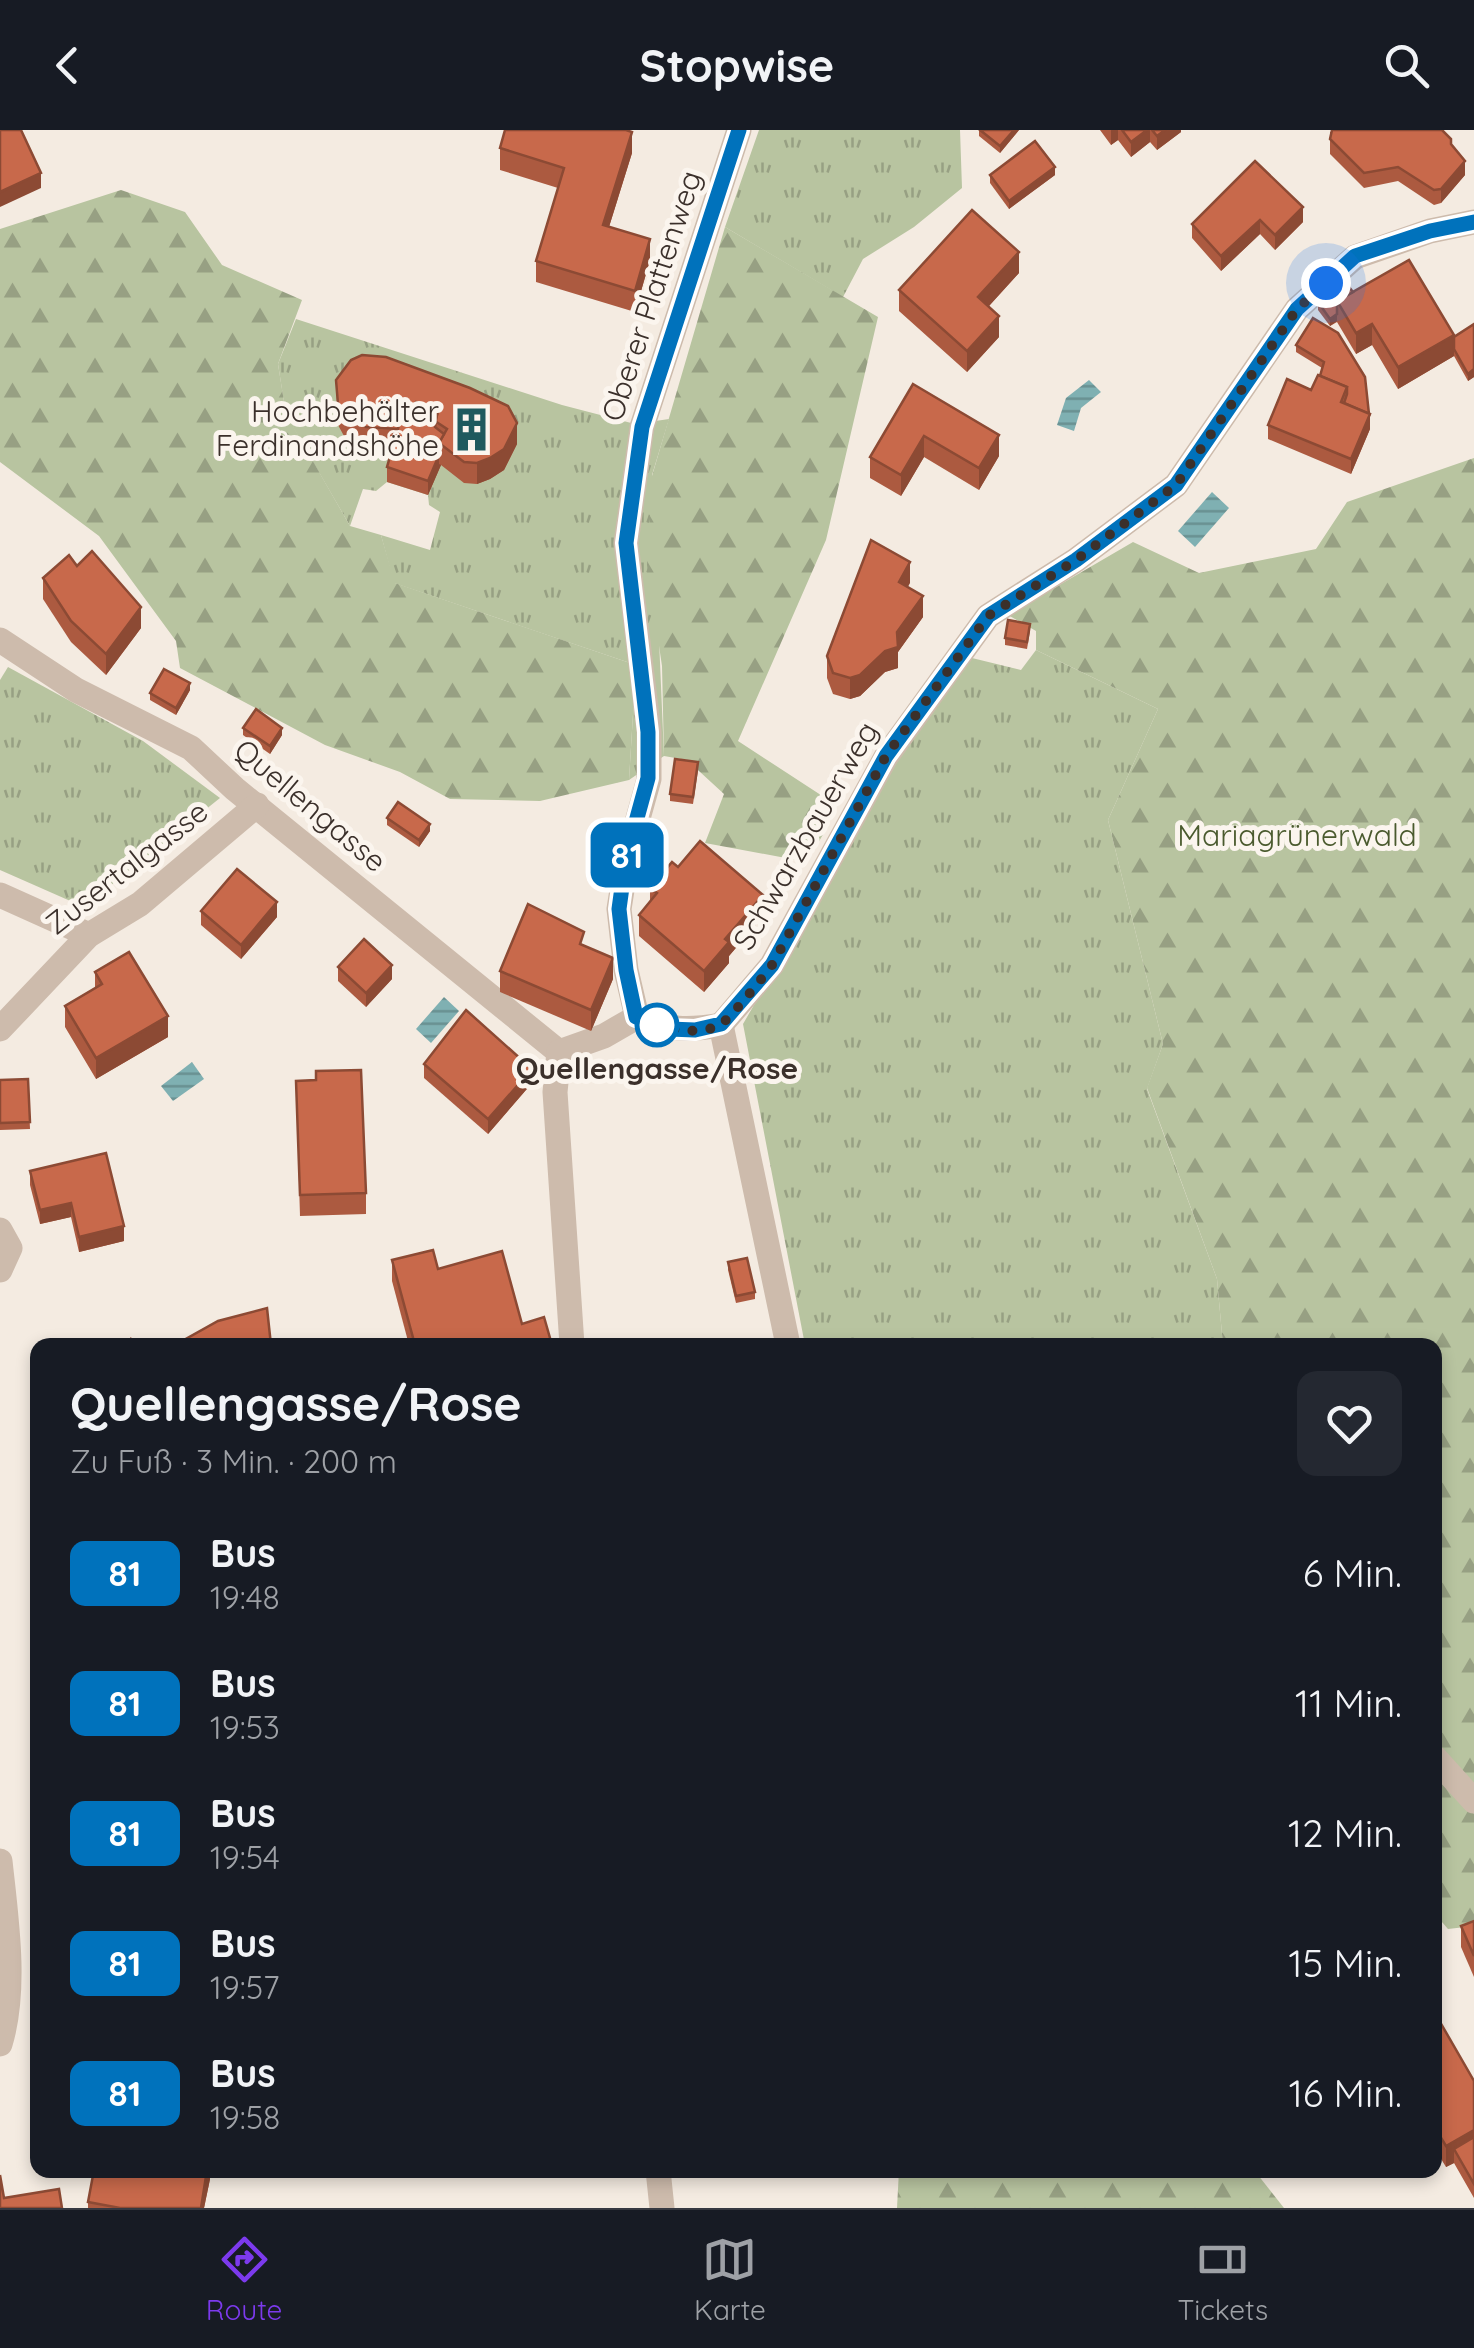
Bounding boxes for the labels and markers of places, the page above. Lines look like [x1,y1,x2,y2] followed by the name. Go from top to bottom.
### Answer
[216,392,439,464] place label: Hochbehälter Ferdinandshöhe
[448,405,496,453] building icon: Hochbehälter Ferdinandshöhe
[636,1004,678,1046] marker: Quellengasse/Rose
[516,1049,798,1087] place label: Quellengasse/Rose

